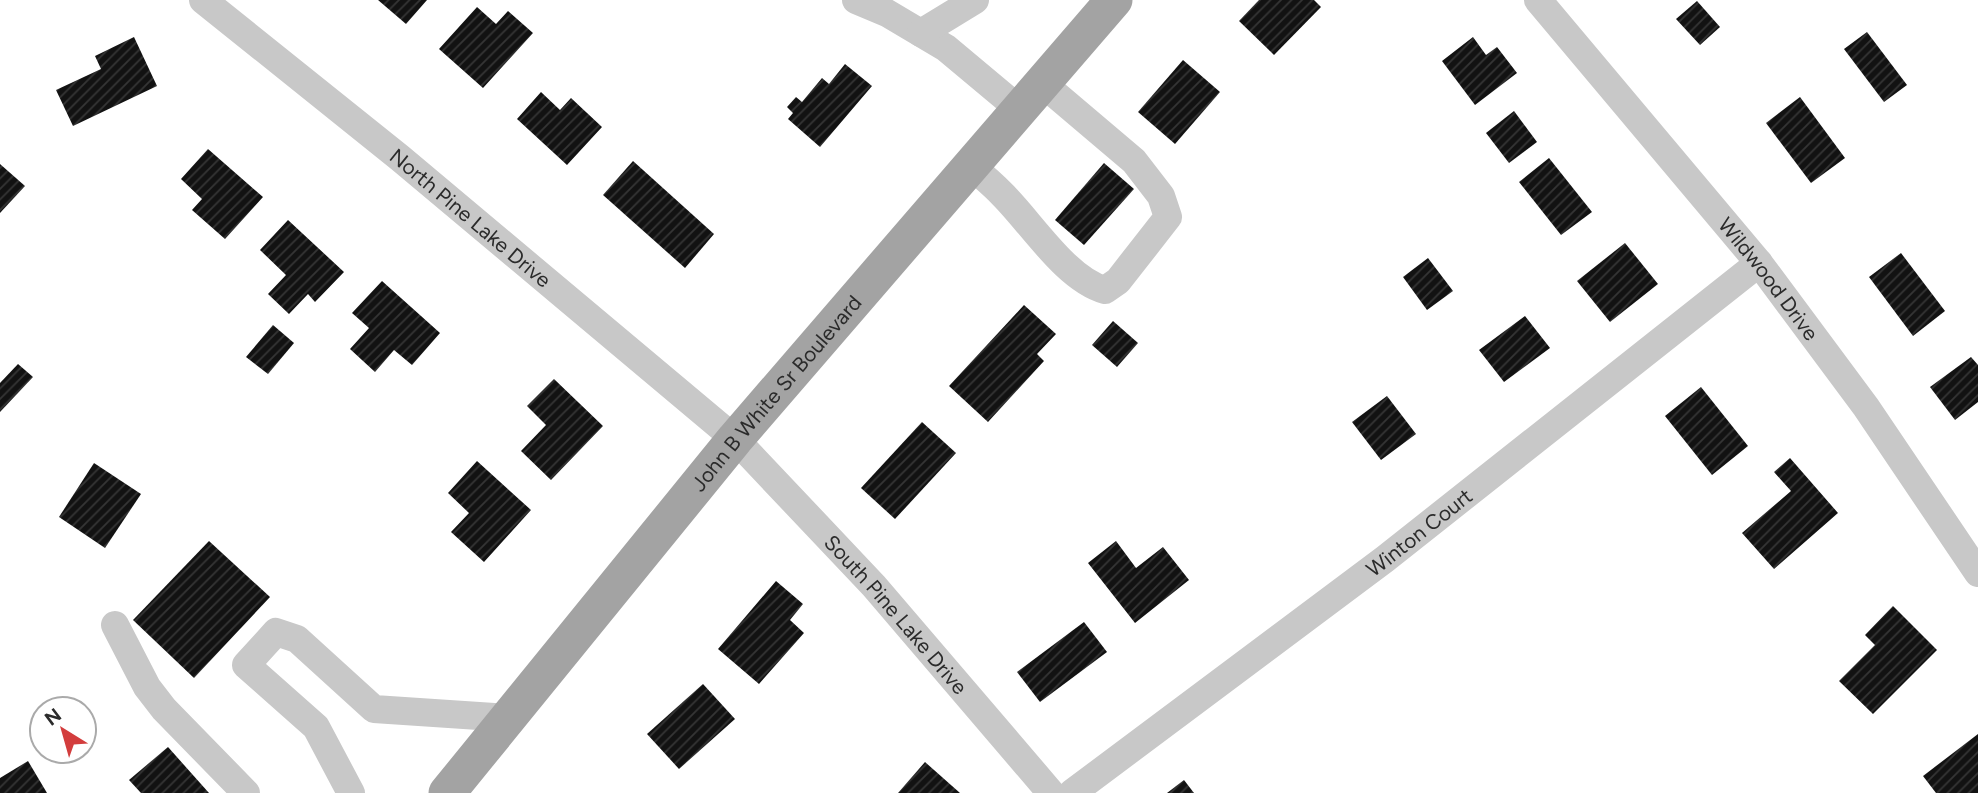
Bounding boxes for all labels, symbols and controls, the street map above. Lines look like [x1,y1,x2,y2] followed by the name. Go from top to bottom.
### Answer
[385,143,557,292] street label: North Pine Lake Drive
[1713,212,1824,345] street label: Wildwood Drive
[685,290,866,496] street label: John B White Sr Boulevard
[1361,483,1477,581] street label: Winton Court
[820,529,973,699] street label: South Pine Lake Drive
[28,695,98,765] north arrow
[40,703,66,730] text: N

